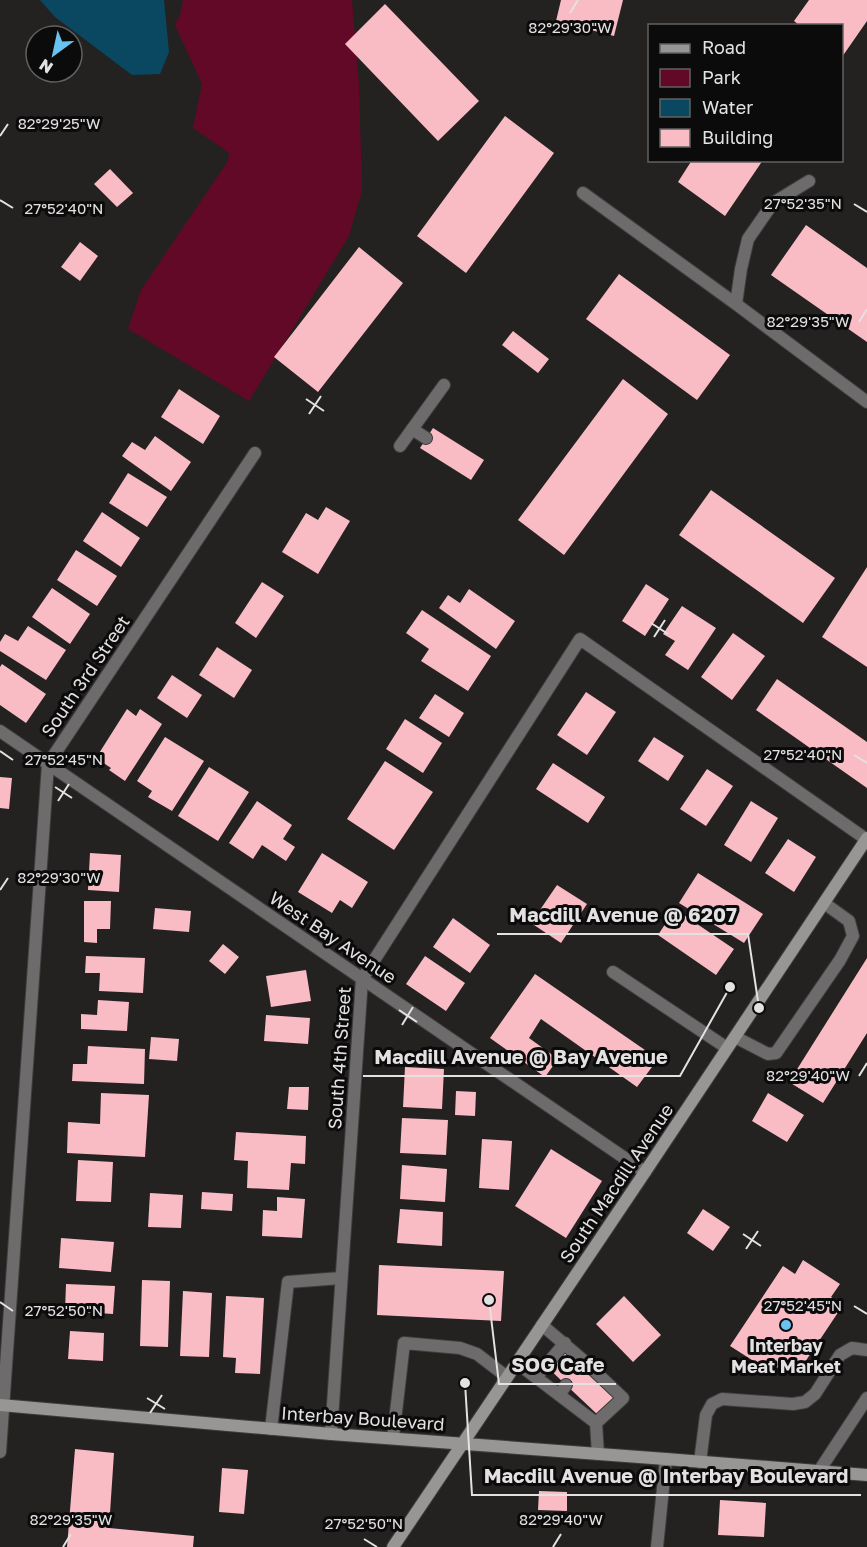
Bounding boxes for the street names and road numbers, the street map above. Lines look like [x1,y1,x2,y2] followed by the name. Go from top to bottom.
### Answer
[36,611,134,741] street label: South 3rd Street
[265,886,401,988] street label: West Bay Avenue
[323,986,355,1130] street label: South 4th Street
[555,1099,677,1267] street label: South Macdill Avenue
[281,1401,445,1435] street label: Interbay Boulevard

